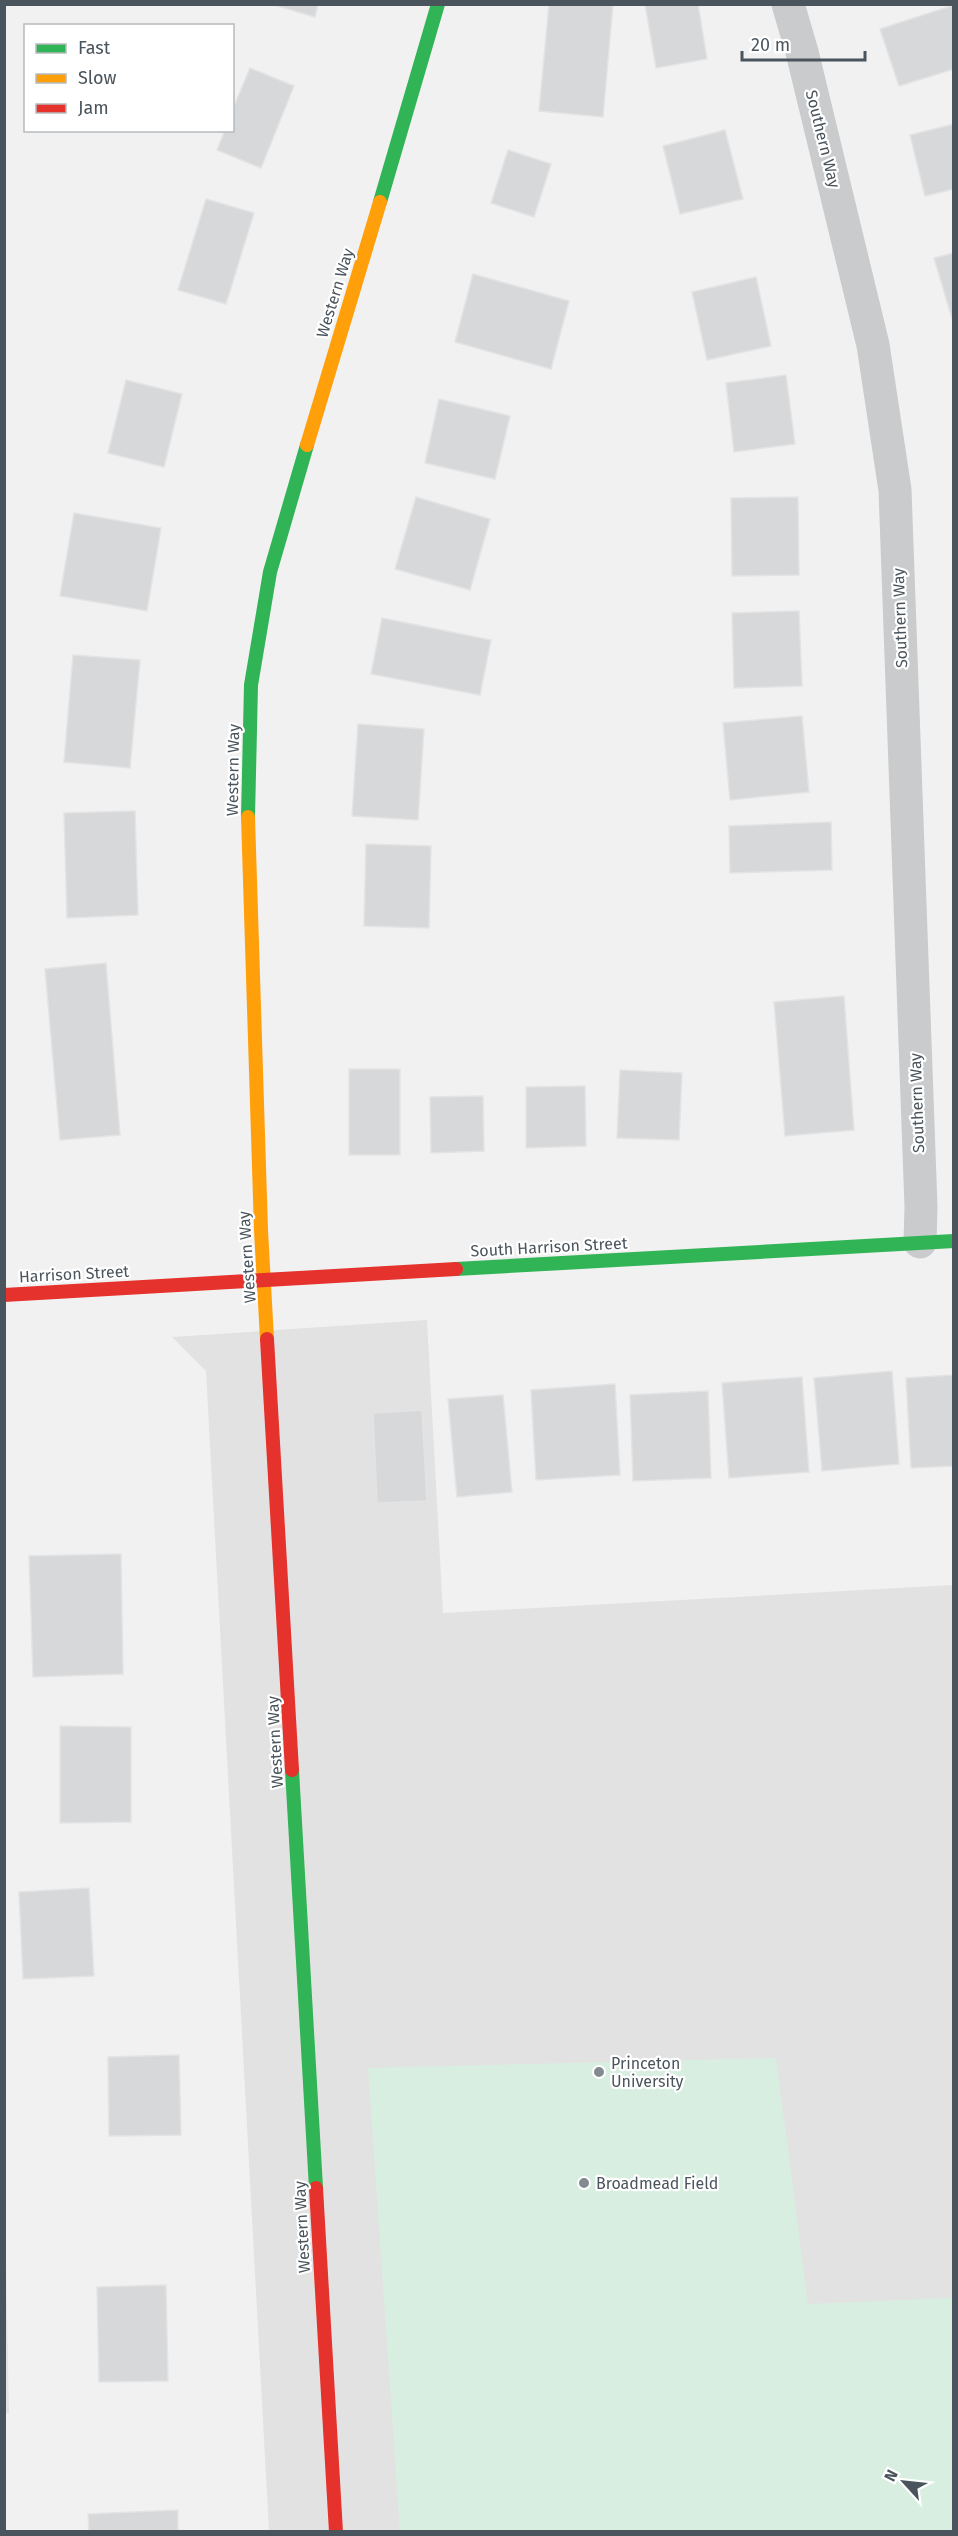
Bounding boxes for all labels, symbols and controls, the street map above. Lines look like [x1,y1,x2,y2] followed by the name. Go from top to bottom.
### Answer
[24,24,234,132] legend
[742,24,865,62] scale bar
[751,34,790,56] text: 20 m
[78,37,111,59] text: Fast
[78,67,117,89] text: Slow
[802,88,844,190] street label: Southern Way
[78,97,109,119] text: Jam
[312,246,358,340] street label: Western Way
[889,568,911,668] street label: Southern Way
[223,724,243,816] street label: Western Way
[906,1053,928,1153] street label: Southern Way
[234,1210,260,1304] street label: Western Way
[470,1233,628,1261] street label: South Harrison Street
[18,1262,130,1286] street label: Harrison Street
[263,1695,287,1789] street label: Western Way
[611,2054,684,2091] place label: Princeton University
[592,2065,606,2079] marker: Princeton University
[596,2174,718,2193] place label: Broadmead Field
[577,2176,591,2190] marker: Broadmead Field
[290,2180,314,2274] street label: Western Way
[874,2452,934,2512] north arrow
[880,2466,902,2484] text: N

